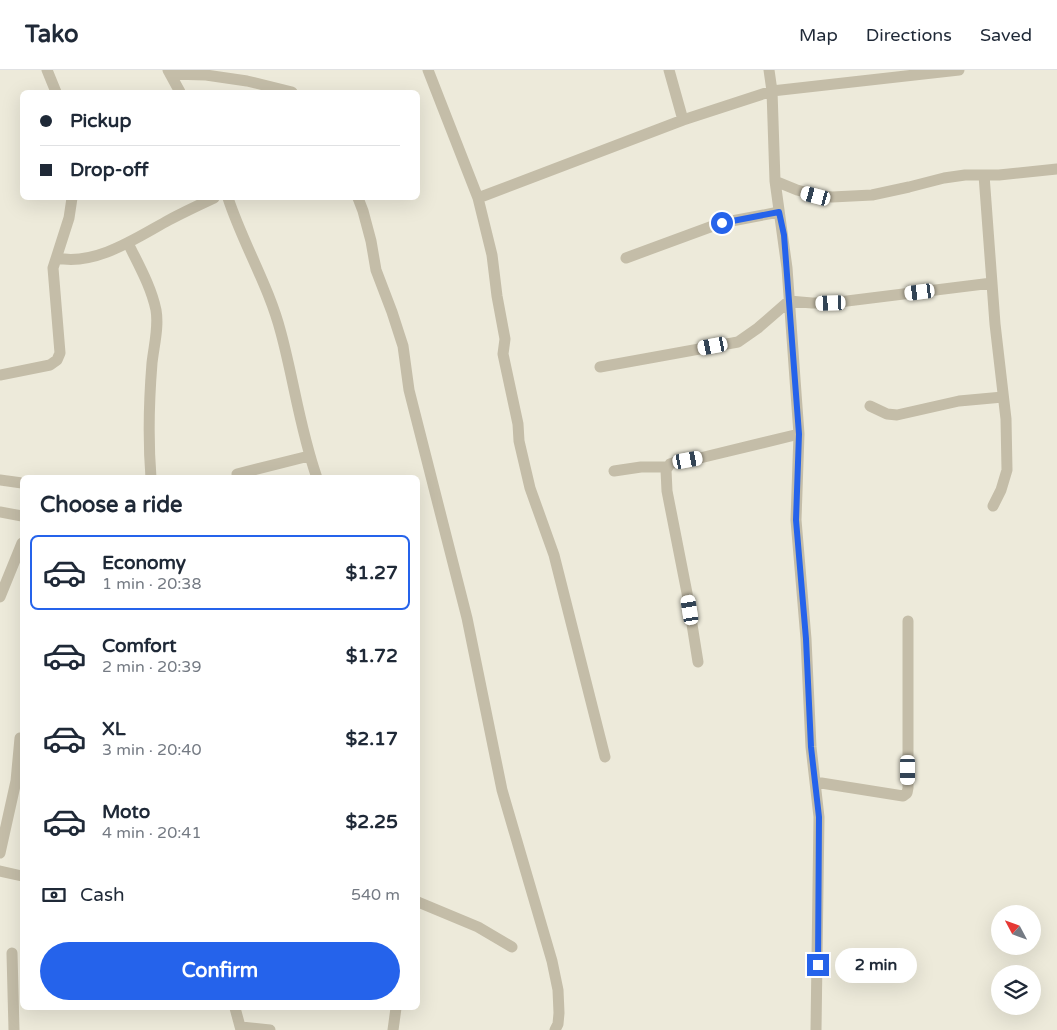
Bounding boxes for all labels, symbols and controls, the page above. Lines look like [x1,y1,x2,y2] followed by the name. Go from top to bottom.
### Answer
[25,20,79,49] text: Tako
[799,24,838,46] text: Map
[866,24,952,46] text: Directions
[980,24,1032,46] text: Saved
[70,110,131,132] text: Pickup
[70,159,149,181] text: Drop-off
[799,185,832,207] car
[711,212,733,234] route start
[904,283,935,301] car
[815,295,846,311] car
[696,336,729,356] car
[671,450,704,470] car
[40,492,183,518] text: Choose a ride
[42,550,87,595] icon: car
[102,552,186,574] text: Economy
[346,562,398,584] text: $1.27
[102,574,201,594] text: 1 min · 20:38
[680,594,699,626] car
[42,633,87,678] icon: car
[102,635,176,657] text: Comfort
[346,645,398,667] text: $1.72
[102,657,201,677] text: 2 min · 20:39
[42,716,87,761] icon: car
[102,718,126,740] text: XL
[346,728,398,750] text: $2.17
[102,740,201,760] text: 3 min · 20:40
[900,755,915,785] car
[42,799,87,844] icon: car
[102,801,150,823] text: Moto
[346,811,398,833] text: $2.25
[102,823,201,843] text: 4 min · 20:41
[40,881,68,909] icon: cash
[80,884,125,906] text: Cash
[351,885,400,905] text: 540 m
[991,905,1041,955] north arrow
[991,905,1041,1015] map controls
[40,942,400,1000] button: Confirm
[836,948,918,982] callout: 2 min
[807,954,829,976] route end
[855,955,897,975] text: 2 min
[991,965,1041,1015] button: layers

